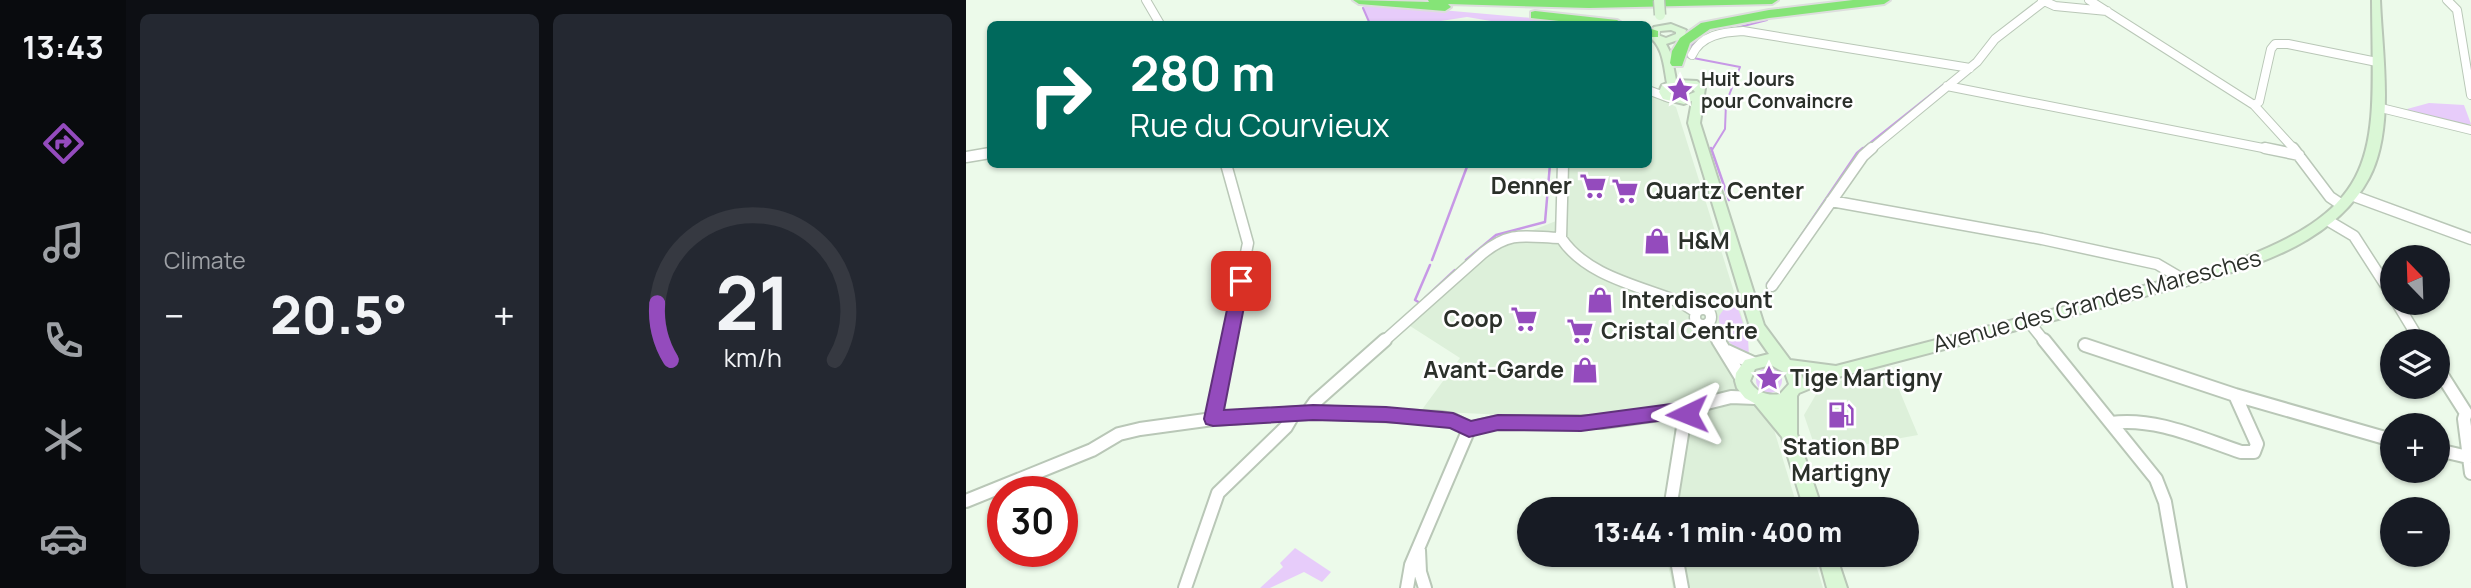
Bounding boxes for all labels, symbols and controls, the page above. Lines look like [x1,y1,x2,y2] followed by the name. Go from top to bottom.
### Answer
[22,25,104,69] text: 13:43
[1130,39,1275,106] text: 280 m
[1015,49,1106,140] icon: right
[1701,66,1853,114] place label: Huit Jours pour Convaincre
[1665,75,1695,105] place icon: Huit Jours pour Convaincre
[1130,103,1389,147] text: Rue du Courvieux
[39,119,88,168] icon: directions
[1491,169,1572,201] place label: Denner
[1578,171,1608,201] supermarket icon: Denner
[1646,174,1804,206] place label: Quartz Center
[1610,176,1640,206] supermarket icon: Quartz Center
[39,218,88,267] icon: music
[1678,224,1730,256] place label: H&M
[1642,226,1672,256] shop icon: H&M
[1929,241,2265,359] street label: Avenue des Grandes Maresches
[164,244,246,276] text: Climate
[2380,245,2450,315] north arrow
[2380,245,2450,567] map controls
[1211,251,1271,311] pin
[715,252,790,352] text: 21
[1222,262,1260,300] icon: arrive
[270,279,407,350] text: 20.5°
[1621,283,1773,315] place label: Interdiscount
[1585,285,1615,315] shop icon: Interdiscount
[164,289,185,341] text: −
[493,289,515,341] text: +
[1443,302,1503,334] place label: Coop
[1509,304,1539,334] supermarket icon: Coop
[1601,314,1758,346] place label: Cristal Centre
[39,316,88,365] icon: phone
[1565,316,1595,346] supermarket icon: Cristal Centre
[2380,329,2450,399] button: layers
[723,340,782,375] text: km/h
[1423,353,1564,385] place label: Avant-Garde
[1570,355,1600,385] shop icon: Avant-Garde
[1790,361,1943,393] place label: Tige Martigny
[1754,363,1784,393] place icon: Tige Martigny
[1650,377,1724,451] position arrow
[1826,400,1856,430] fuel station icon: Station BP Martigny
[2380,413,2450,483] button: +
[39,415,88,464] icon: climate
[1782,430,1900,488] place label: Station BP Martigny
[987,476,1078,567] speed limit sign: 30
[2380,497,2450,567] button: −
[39,514,88,563] icon: car
[1594,514,1842,550] text: 13:44 · 1 min · 400 m

